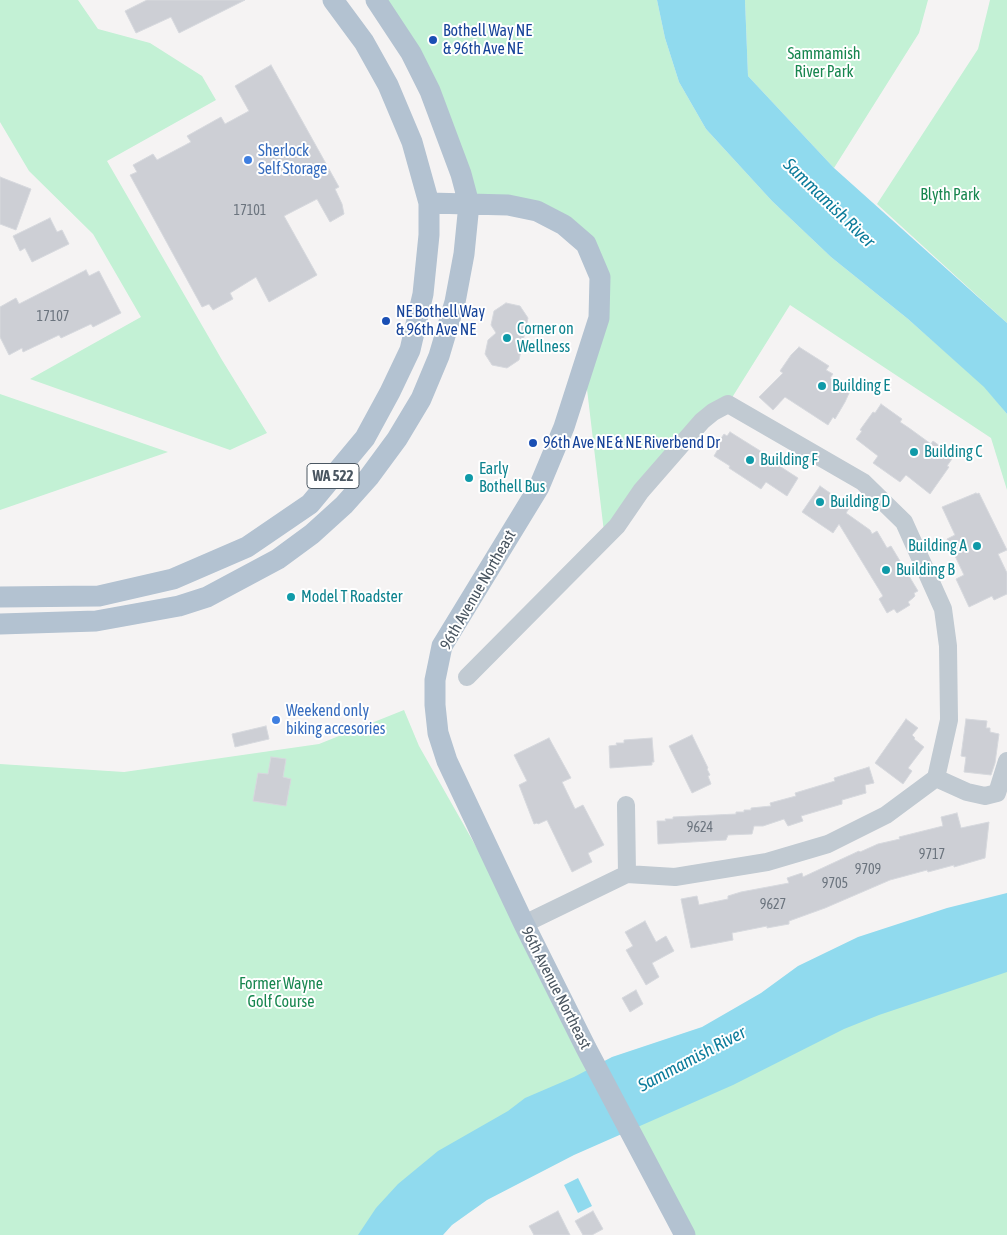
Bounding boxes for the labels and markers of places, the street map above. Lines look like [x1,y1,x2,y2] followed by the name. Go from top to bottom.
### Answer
[443,21,532,59] place label: Bothell Way NE & 96th Ave NE
[427,34,439,46] marker: Bothell Way NE & 96th Ave NE
[258,141,327,179] place label: Sherlock Self Storage
[242,154,254,166] marker: Sherlock Self Storage
[396,302,485,340] place label: NE Bothell Way & 96th Ave NE
[380,315,392,327] marker: NE Bothell Way & 96th Ave NE
[517,319,574,357] place label: Corner on Wellness
[501,332,513,344] marker: Corner on Wellness
[832,376,890,396] place label: Building E
[816,380,828,392] marker: Building E
[543,433,720,453] place label: 96th Ave NE & NE Riverbend Dr
[527,437,539,449] marker: 96th Ave NE & NE Riverbend Dr
[924,442,982,462] place label: Building C
[908,446,920,458] marker: Building C
[760,450,818,470] place label: Building F
[744,454,756,466] marker: Building F
[479,459,545,497] place label: Early Bothell Bus
[463,472,475,484] marker: Early Bothell Bus
[830,492,890,512] place label: Building D
[814,496,826,508] marker: Building D
[908,536,967,556] place label: Building A
[971,540,983,552] marker: Building A
[896,560,955,580] place label: Building B
[880,564,892,576] marker: Building B
[301,587,402,607] place label: Model T Roadster
[285,591,297,603] marker: Model T Roadster
[286,701,385,739] place label: Weekend only biking accesories
[270,714,282,726] marker: Weekend only biking accesories

